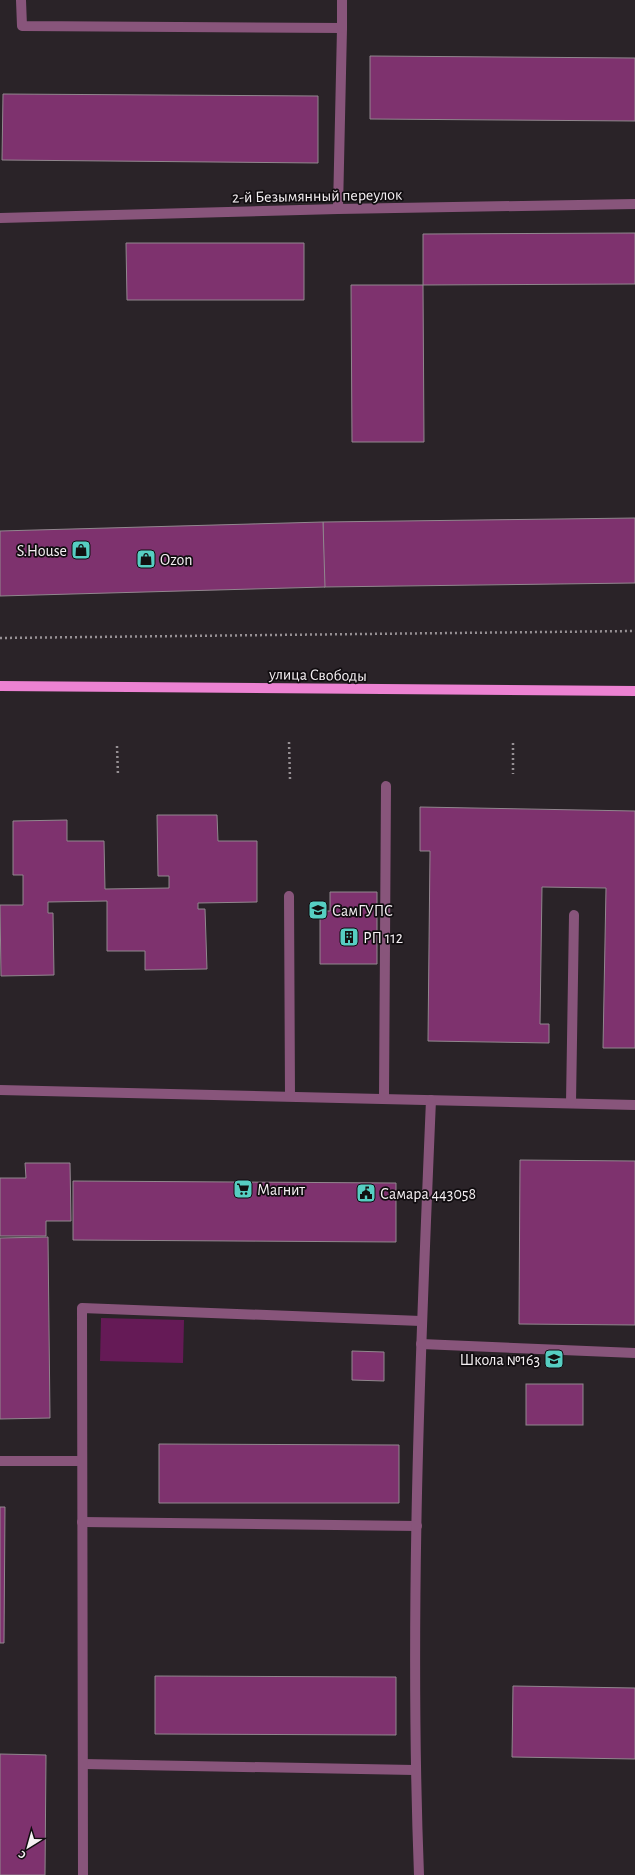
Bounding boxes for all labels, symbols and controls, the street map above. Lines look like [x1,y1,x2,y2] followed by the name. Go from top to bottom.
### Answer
[232,187,403,206] street label: 2-й Безымянный переулок
[70,539,92,561] shop icon: S.House
[17,543,67,559] place label: S.House
[135,548,157,570] shop icon: Ozon
[160,552,192,568] place label: Ozon
[268,666,367,685] street label: улица Свободы
[307,899,329,921] school or university icon: СамГУПС
[332,903,393,919] place label: СамГУПС
[338,926,360,948] building icon: РП 112
[363,930,403,946] place label: РП 112
[232,1178,254,1200] supermarket icon: Магнит
[257,1182,305,1198] place label: Магнит
[355,1182,377,1204] public building icon: Самара 443058
[380,1186,476,1202] place label: Самара 443058
[543,1348,565,1370] school or university icon: Школа №163
[460,1352,540,1368] place label: Школа №163
[8,1827,48,1867] north arrow
[17,1848,28,1861] text: С

